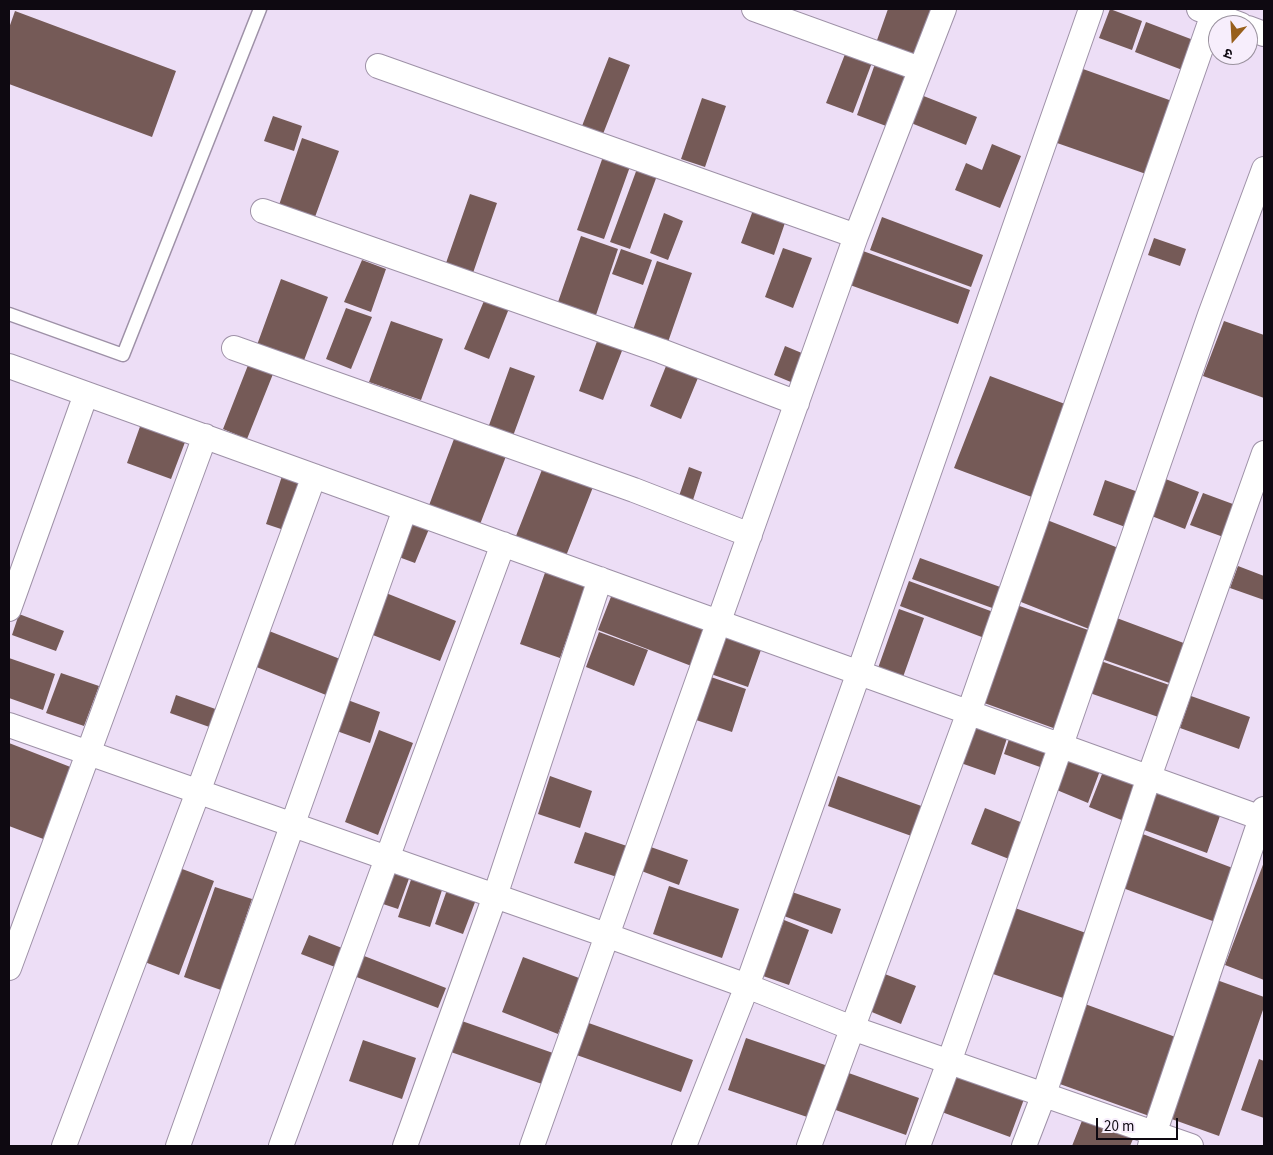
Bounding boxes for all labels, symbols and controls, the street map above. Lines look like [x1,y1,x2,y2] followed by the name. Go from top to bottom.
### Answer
[1208,15,1258,65] north arrow
[1221,42,1236,64] text: उ
[1098,1108,1180,1140] scale bar
[1104,1116,1134,1137] text: 20 m

